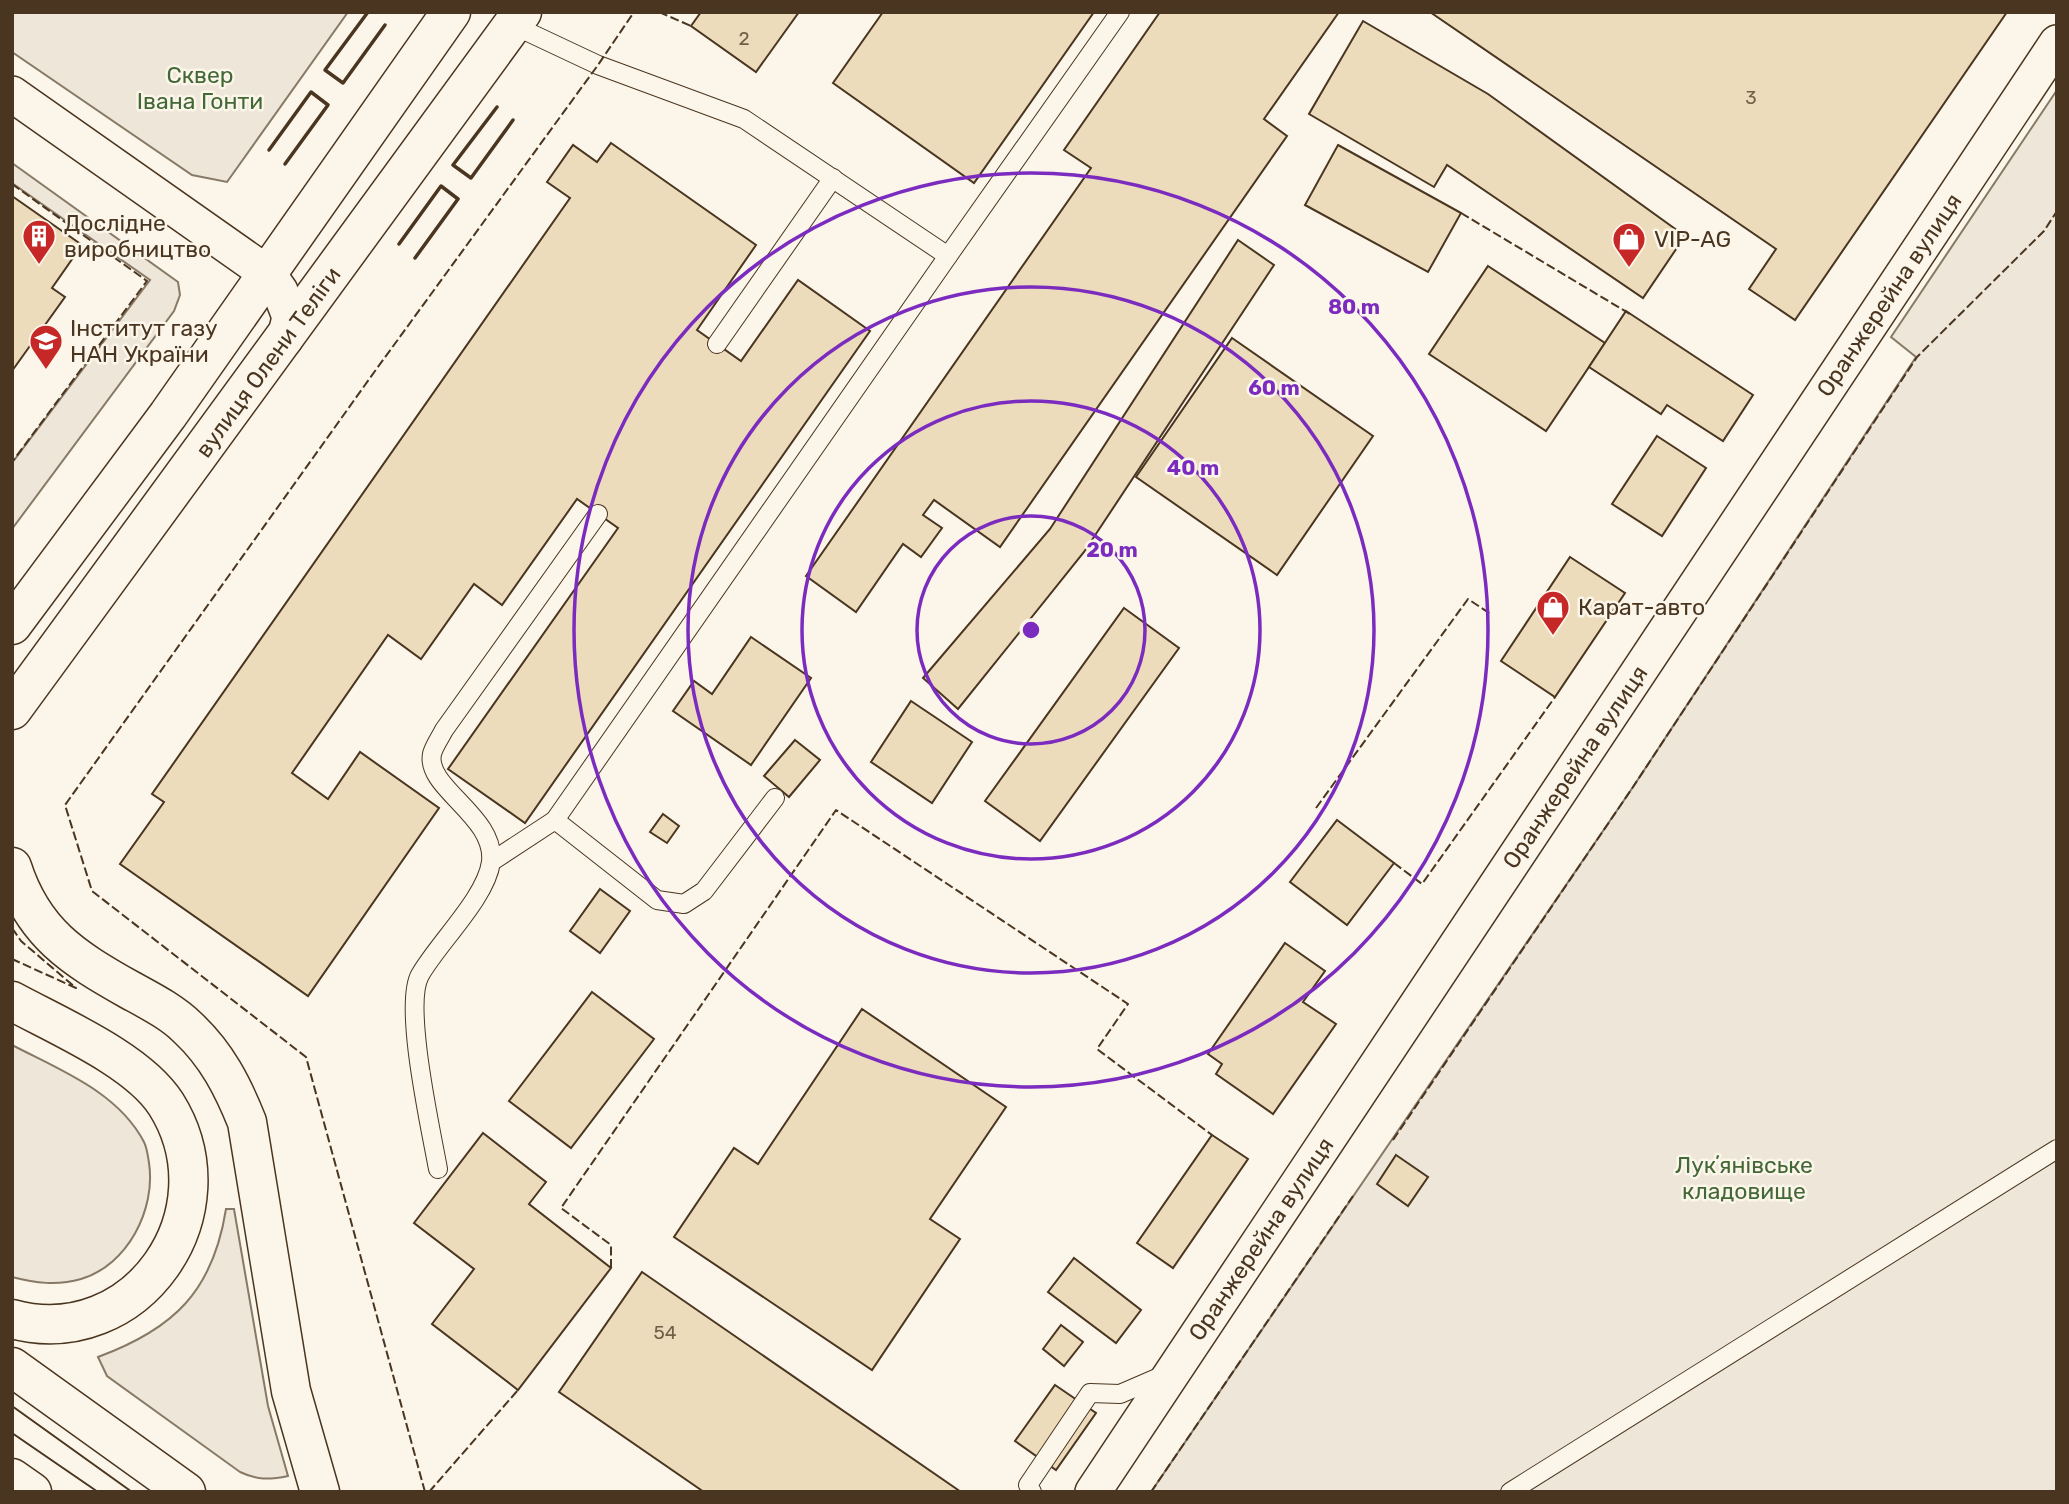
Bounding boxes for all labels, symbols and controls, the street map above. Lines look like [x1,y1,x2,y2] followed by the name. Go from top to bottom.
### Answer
[738,27,750,50] house number: 2
[137,61,263,115] park label: Сквер Івана Гонти
[1745,86,1757,109] house number: 3
[1811,188,1967,402] street label: Оранжерейна вулиця
[64,209,211,263] place label: Дослідне виробництво
[20,217,58,266] building icon: Дослідне виробництво
[1610,220,1648,269] shop icon: VIP-AG
[1654,225,1731,253] place label: VIP-AG
[190,261,346,463] street label: вулиця Олени Теліги
[1328,294,1380,319] text: 80 m
[70,314,218,368] place label: Інститут газу НАН України
[27,322,65,371] school or university icon: Інститут газу НАН України
[1248,375,1300,400] text: 60 m
[1167,455,1219,480] text: 40 m
[1086,537,1138,562] text: 20 m
[1534,588,1572,637] shop icon: Карат-авто
[1578,593,1705,621] place label: Карат-авто
[1019,618,1043,642] centre of rings
[1497,660,1653,874] street label: Оранжерейна вулиця
[1183,1132,1339,1346] street label: Оранжерейна вулиця
[1675,1151,1813,1205] park label: Лукʼянівське кладовище
[653,1321,677,1344] house number: 54

